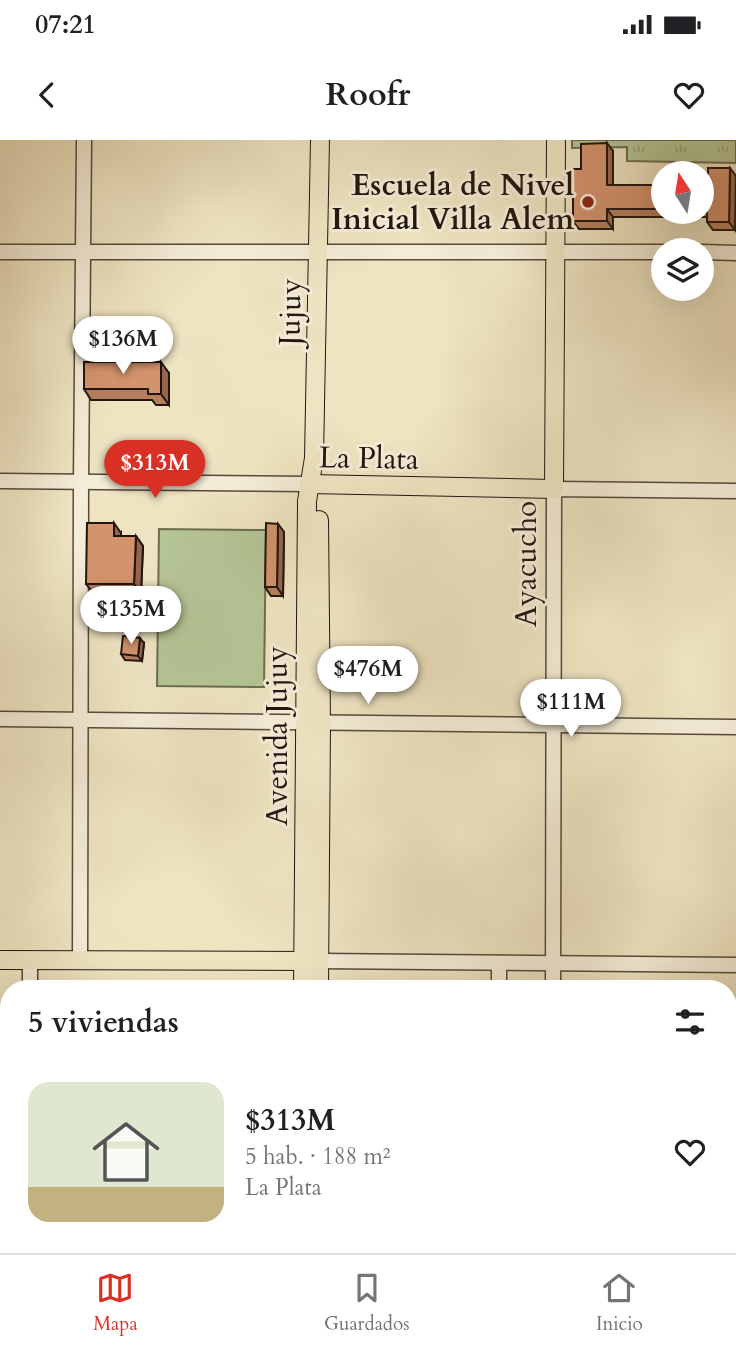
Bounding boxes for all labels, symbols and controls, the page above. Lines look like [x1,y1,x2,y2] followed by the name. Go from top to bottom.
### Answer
[35,7,96,42] text: 07:21
[326,73,410,117] text: Roofr
[28,76,66,114] icon: back
[670,76,708,114] icon: heart
[651,161,714,224] north arrow
[651,161,714,301] map controls
[331,165,574,240] place label: Escuela de Nivel Inicial Villa Alem
[580,194,596,210] marker: Escuela de Nivel Inicial Villa Alem
[651,238,714,301] button: layers
[269,278,312,350] street label: Jujuy
[74,316,172,376] pin: $136M
[88,323,158,354] text: $136M
[319,437,419,480] street label: La Plata
[106,440,204,500] pin: $313M
[120,447,190,478] text: $313M
[506,501,547,627] street label: Ayacucho
[82,587,180,646] pin: $135M
[96,593,166,624] text: $135M
[257,646,298,826] street label: Avenida Jujuy
[319,646,417,706] pin: $476M
[333,653,403,684] text: $476M
[522,680,620,739] pin: $111M
[536,686,606,717] text: $111M
[28,1002,179,1043] text: 5 viviendas
[671,1003,709,1041] icon: filters
[245,1100,336,1141] text: $313M
[84,1110,168,1194] icon: home
[671,1133,709,1171] icon: heart
[245,1141,391,1172] text: 5 hab. · 188 m²
[245,1172,322,1203] text: La Plata
[93,1269,138,1337] tab: Mapa
[324,1269,410,1337] tab: Guardados
[596,1269,643,1337] tab: Inicio

